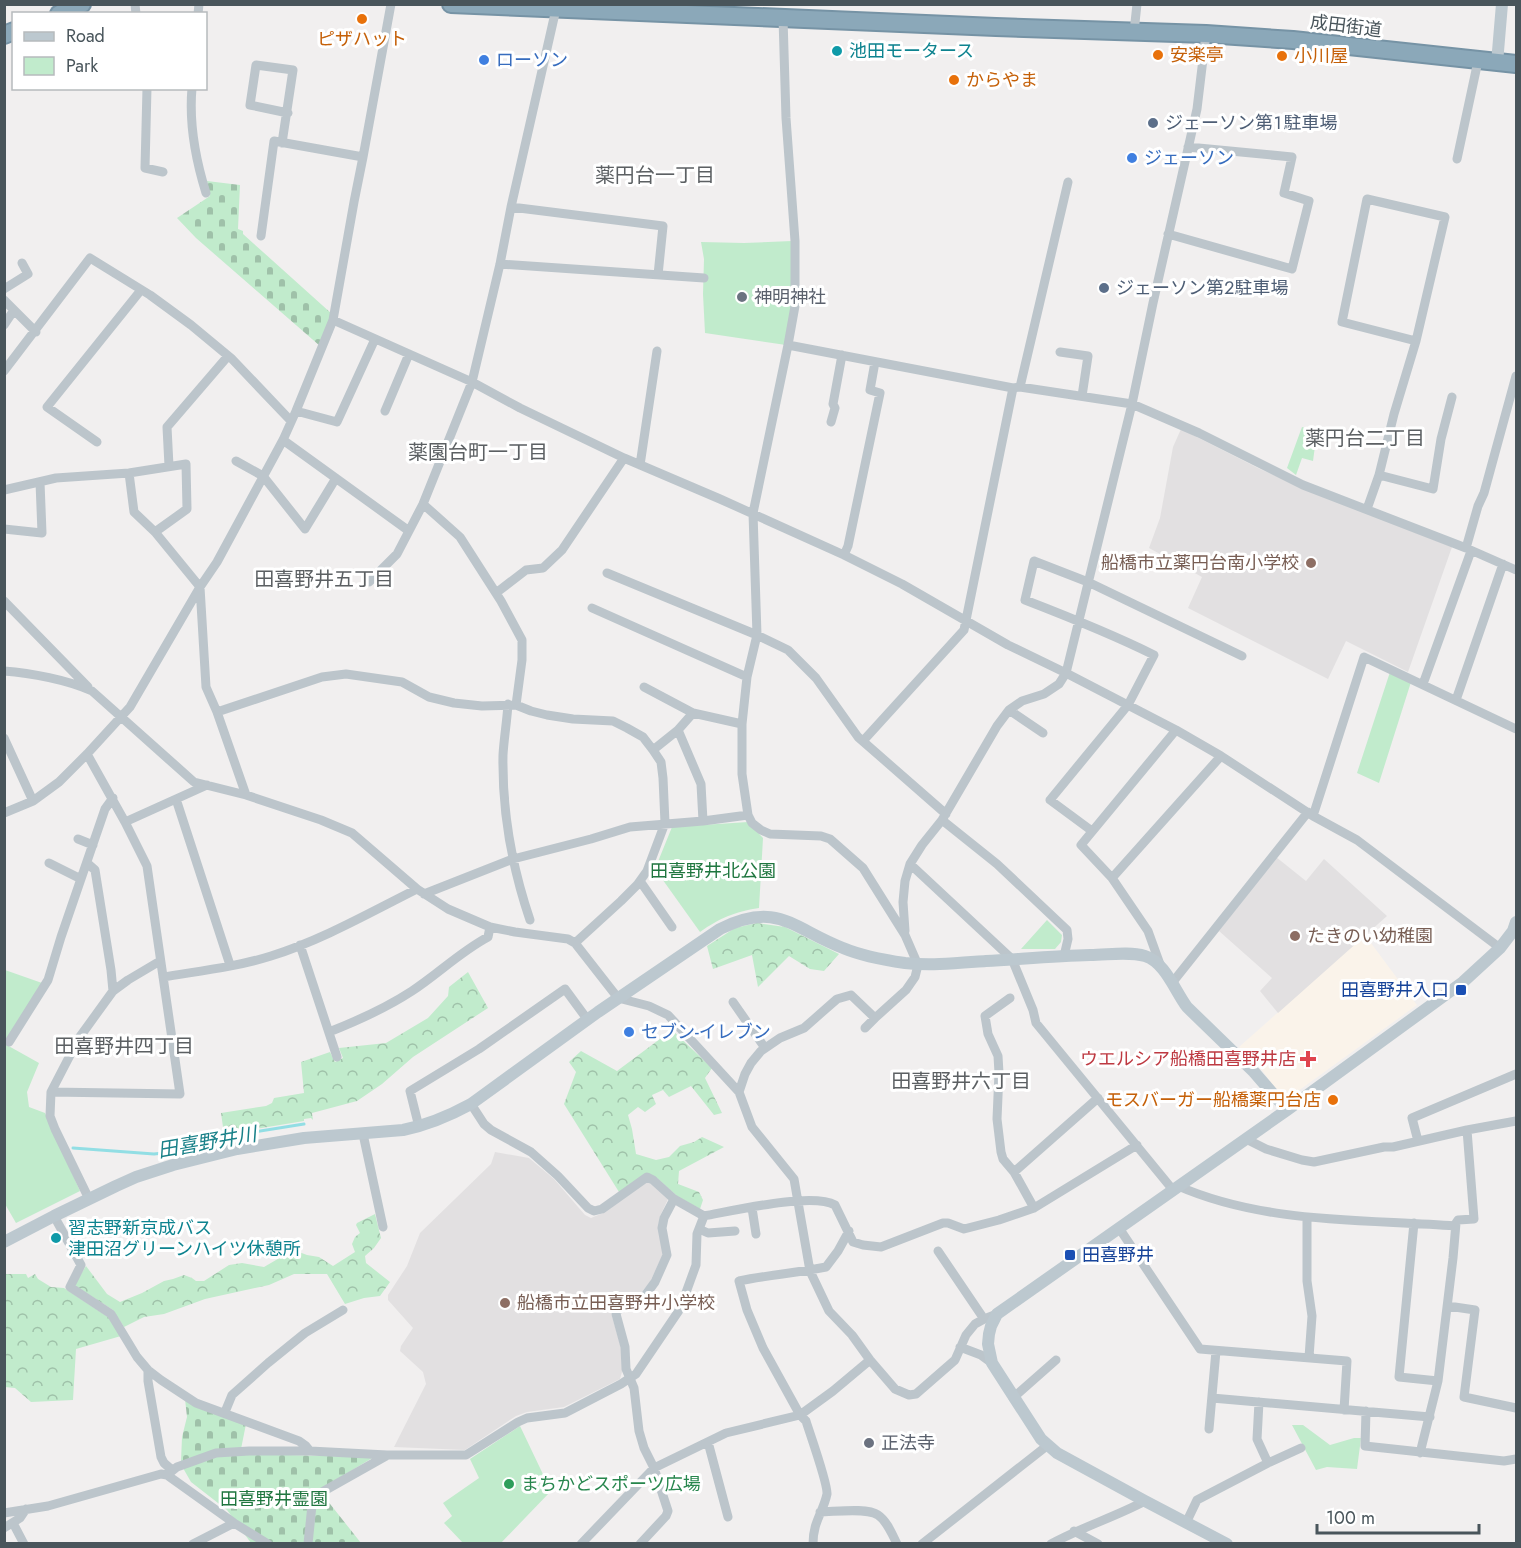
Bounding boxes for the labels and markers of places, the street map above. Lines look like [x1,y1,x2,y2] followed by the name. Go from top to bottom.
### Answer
[355,12,369,26] marker: ピザハット
[317,26,407,52] place label: ピザハット
[849,38,974,64] place label: 池田モータース
[1170,42,1224,68] place label: 安楽亭
[1294,43,1348,69] place label: 小川屋
[830,44,844,58] marker: 池田モータース
[496,47,568,73] place label: ローソン
[1151,48,1165,62] marker: 安楽亭
[1275,49,1289,63] marker: 小川屋
[477,53,491,67] marker: ローソン
[966,67,1038,93] place label: からやま
[947,73,961,87] marker: からやま
[1165,110,1337,136] place label: ジェーソン第１駐車場
[1146,116,1160,130] marker: ジェーソン第１駐車場
[1144,145,1234,171] place label: ジェーソン
[1125,151,1139,165] marker: ジェーソン
[1116,275,1288,301] place label: ジェーソン第２駐車場
[1097,281,1111,295] marker: ジェーソン第２駐車場
[754,284,826,310] place label: 神明神社
[735,290,749,304] marker: 神明神社
[1101,550,1299,576] place label: 船橋市立薬円台南小学校
[1304,556,1318,570] marker: 船橋市立薬円台南小学校
[1307,923,1433,949] place label: たきのい幼稚園
[1288,929,1302,943] marker: たきのい幼稚園
[1341,977,1449,1003] place label: 田喜野井入口
[1454,983,1468,997] marker: 田喜野井入口
[641,1019,771,1045] place label: セブン-イレブン
[622,1025,636,1039] marker: セブン-イレブン
[1080,1046,1296,1072] place label: ウエルシア船橋田喜野井店
[1301,1052,1315,1066] marker: ウエルシア船橋田喜野井店
[1105,1087,1321,1113] place label: モスバーガー船橋薬円台店
[1326,1093,1340,1107] marker: モスバーガー船橋薬円台店
[68,1215,301,1262] place label: 習志野新京成バス 津田沼グリーンハイツ休憩所
[49,1231,63,1245] marker: 習志野新京成バス 津田沼グリーンハイツ休憩所
[1082,1242,1154,1268] place label: 田喜野井
[1063,1248,1077,1262] marker: 田喜野井
[517,1290,715,1316] place label: 船橋市立田喜野井小学校
[498,1296,512,1310] marker: 船橋市立田喜野井小学校
[881,1430,935,1456] place label: 正法寺
[862,1436,876,1450] marker: 正法寺
[521,1471,701,1497] place label: まちかどスポーツ広場
[502,1477,516,1491] marker: まちかどスポーツ広場

